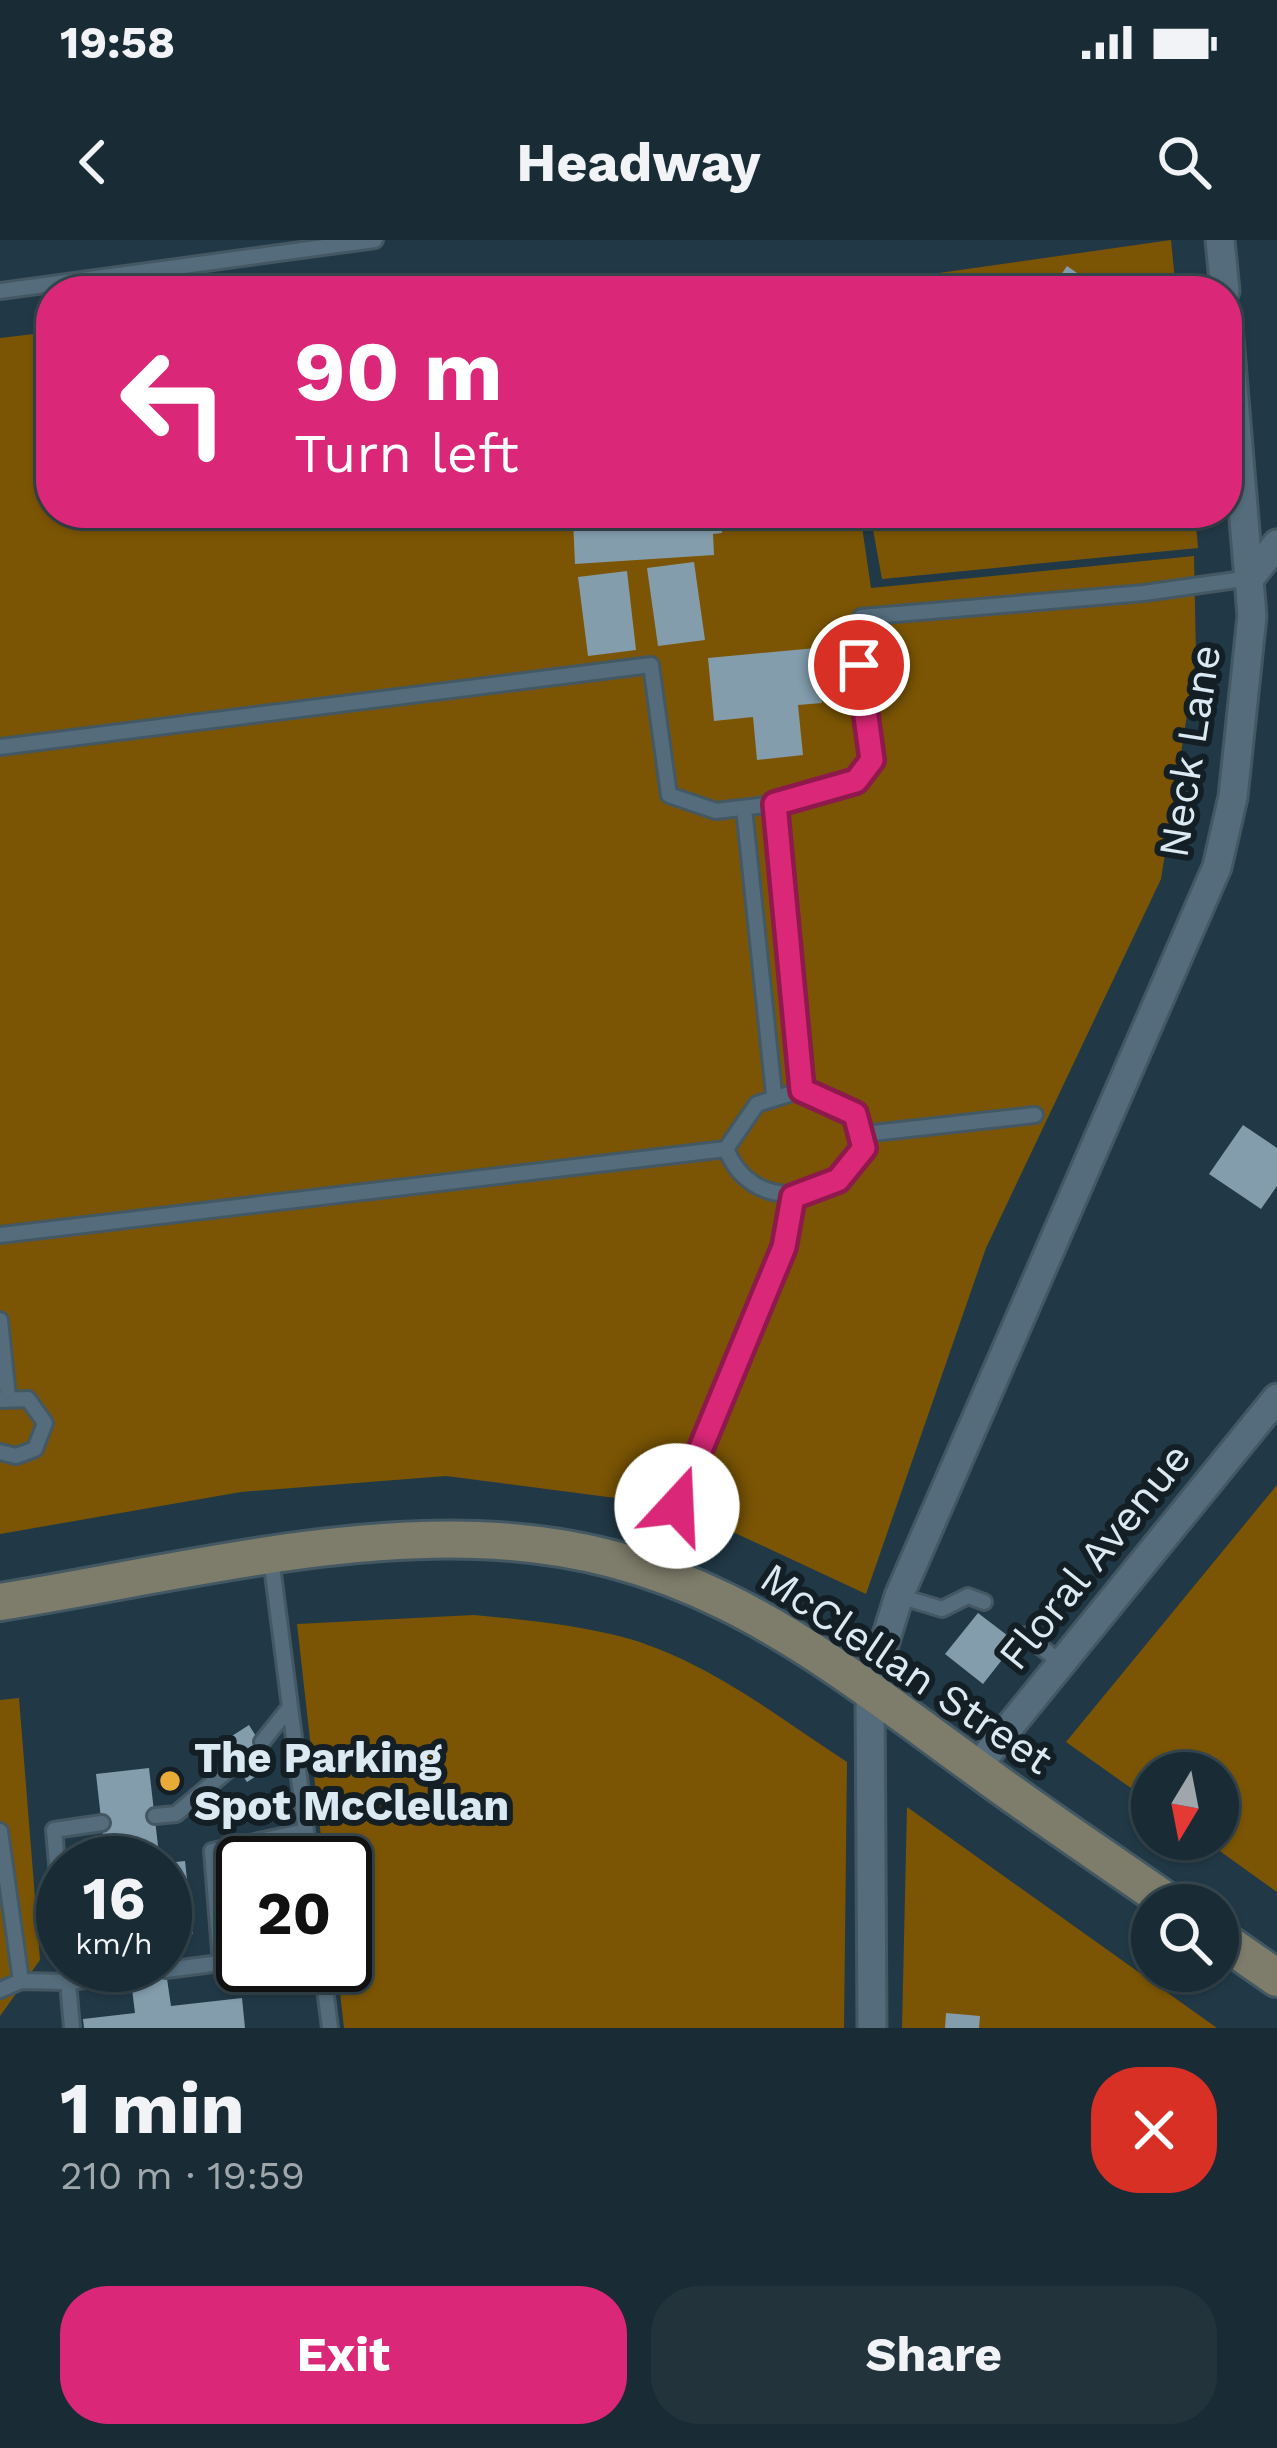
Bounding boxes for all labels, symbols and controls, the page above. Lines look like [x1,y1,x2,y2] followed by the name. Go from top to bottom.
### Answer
[60,16,175,69] text: 19:58
[60,129,126,195] icon: back
[1151,129,1217,195] icon: search
[516,131,761,194] text: Headway
[294,322,503,420] text: 90 m
[96,324,252,480] icon: left
[294,422,519,485] text: Turn left
[808,614,910,716] pin
[826,632,892,698] icon: arrive
[1149,641,1230,861] street label: Neck Lane
[988,1433,1200,1679] street label: Floral Avenue
[614,1443,740,1569] position arrow
[752,1553,1062,1784] street label: McClellan Street
[194,1733,509,1830] place label: The Parking Spot McClellan
[1131,1752,1239,1860] north arrow
[1131,1752,1239,1992] map controls
[157,1768,183,1794] marker: The Parking Spot McClellan
[216,1836,372,1992] speed limit sign: 20
[83,1863,145,1934] text: 16
[1131,1884,1239,1992] button: search
[75,1926,153,1961] text: km/h
[60,2066,245,2150] text: 1 min
[1091,2067,1217,2193] button: close
[60,2153,305,2198] text: 210 m · 19:59
[60,2286,627,2424] button: Exit
[651,2286,1217,2424] button: Share

